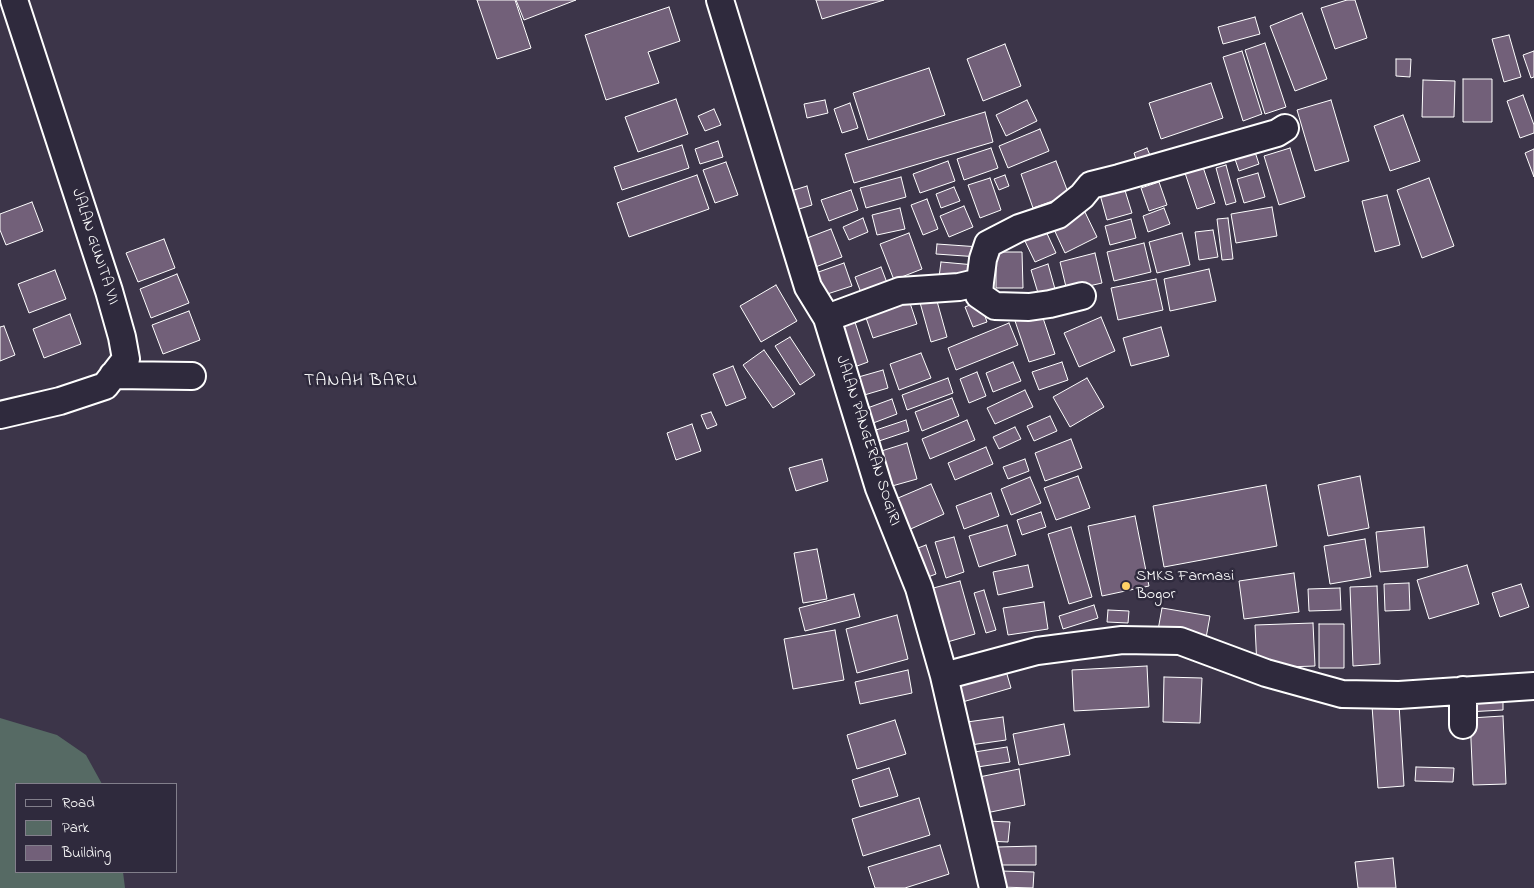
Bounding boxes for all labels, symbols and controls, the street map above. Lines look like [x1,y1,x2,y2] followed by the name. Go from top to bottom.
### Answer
[66,186,122,308] street label: JALAN GUNITA VII
[830,354,904,528] street label: JALAN PANGERAN SOGIRI
[303,371,419,393] district label: TANAH BARU
[1136,567,1234,605] place label: SMKS Farmasi Bogor
[1120,580,1132,592] marker: SMKS Farmasi Bogor
[15,783,178,873] legend
[62,792,95,814] text: Road
[62,817,89,839] text: Park
[62,842,111,864] text: Building

